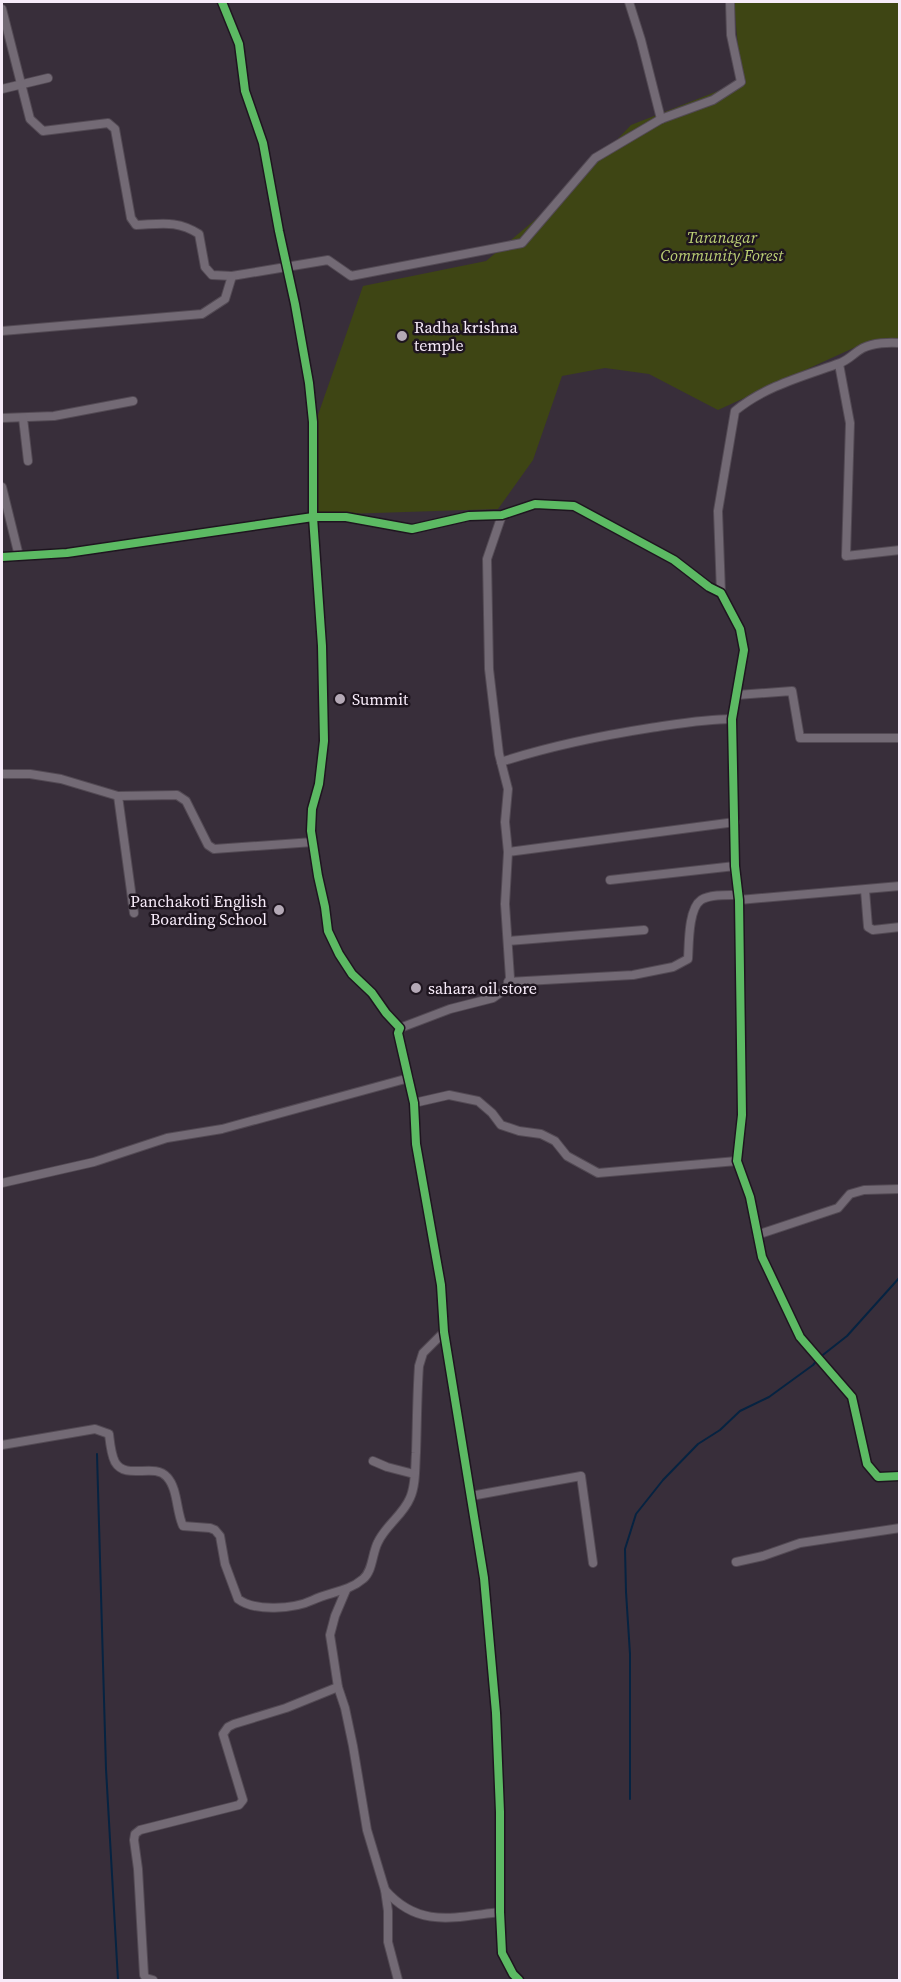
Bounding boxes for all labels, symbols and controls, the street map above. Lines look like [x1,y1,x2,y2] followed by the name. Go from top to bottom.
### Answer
[661,226,784,266] park label: Taranagar Community Forest
[414,316,519,356] place label: Radha krishna temple
[395,329,409,343] marker: Radha krishna temple
[352,688,409,710] place label: Summit
[333,692,347,706] marker: Summit
[130,890,267,930] place label: Panchakoti English Boarding School
[272,903,286,917] marker: Panchakoti English Boarding School
[428,977,537,999] place label: sahara oil store
[409,981,423,995] marker: sahara oil store

